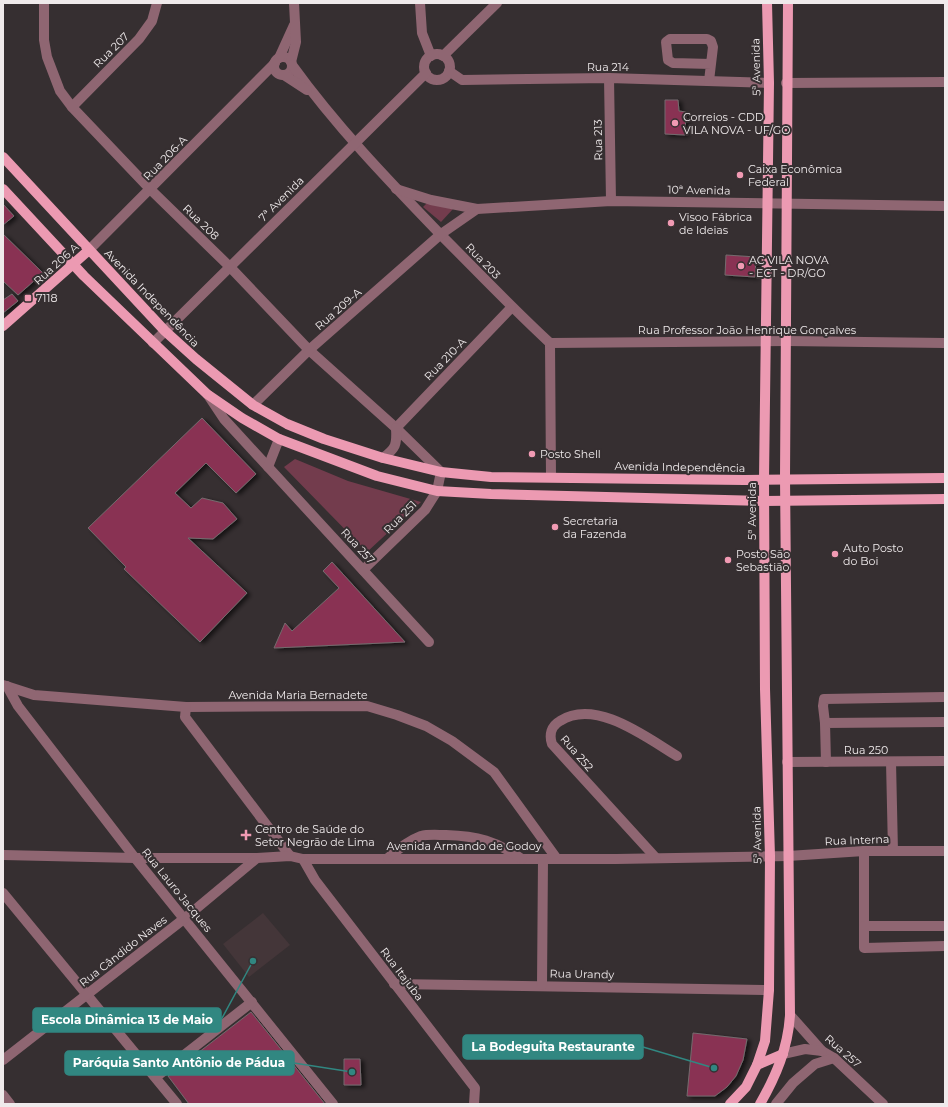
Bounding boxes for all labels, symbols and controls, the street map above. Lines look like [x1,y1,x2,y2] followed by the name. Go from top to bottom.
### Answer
[90,29,132,71] street label: Rua 207
[748,38,764,96] street label: 5ª Avenida
[587,60,630,74] street label: Rua 214
[683,110,791,137] place label: Correios - CDD VILA NOVA - UF/GO
[670,118,680,128] marker: Correios - CDD VILA NOVA - UF/GO
[591,119,605,161] street label: Rua 213
[140,133,190,183] street label: Rua 206-A
[748,162,842,189] place label: Caixa Econômica Federal
[735,170,745,180] marker: Caixa Econômica Federal
[255,173,307,225] street label: 7ª Avenida
[667,182,731,198] street label: 10ª Avenida
[180,201,222,243] street label: Rua 208
[679,210,752,237] place label: Visoo Fábrica de Ideias
[666,218,676,228] marker: Visoo Fábrica de Ideias
[31,240,81,288] street label: Rua 206 A
[463,240,503,282] street label: Rua 203
[102,246,202,350] street label: Avenida Independência
[749,253,829,280] place label: AC VILA NOVA - ECT - DR/GO
[736,261,746,271] marker: AC VILA NOVA - ECT - DR/GO
[312,285,364,333] street label: Rua 209-A
[36,291,58,305] place label: 7118
[23,293,33,303] marker: 7118
[638,323,857,337] street label: Rua Professor João Henrique Gonçalves
[421,335,469,383] street label: Rua 210-A
[540,447,601,461] place label: Posto Shell
[527,449,537,459] marker: Posto Shell
[615,459,745,475] street label: Avenida Independência
[745,482,759,540] street label: 5ª Avenida
[380,497,420,537] street label: Rua 251
[563,514,627,541] place label: Secretaria da Fazenda
[550,522,560,532] marker: Secretaria da Fazenda
[338,525,378,567] street label: Rua 257
[843,541,903,568] place label: Auto Posto do Boi
[736,547,790,574] place label: Posto São Sebastião
[830,549,840,559] marker: Auto Posto do Boi
[723,555,733,565] marker: Posto São Sebastião
[228,688,368,702] street label: Avenida Maria Bernadete
[557,732,597,774] street label: Rua 252
[844,743,888,757] street label: Rua 250
[749,806,765,864] street label: 5ª Avenida
[255,822,375,849] place label: Centro de Saúde do Setor Negrão de Lima
[240,829,252,841] marker: Centro de Saúde do Setor Negrão de Lima
[824,832,890,848] street label: Rua Interna
[387,839,541,853] street label: Avenida Armando de Godoy
[139,845,216,935] street label: Rua Lauro Jacques
[76,912,170,990] street label: Rua Cândido Naves
[377,945,427,1003] street label: Rua Itajuba
[550,966,614,982] street label: Rua Urandy
[33,1008,221,1032] callout: Escola Dinâmica 13 de Maio
[41,1012,213,1027] text: Escola Dinâmica 13 de Maio
[822,1031,864,1071] street label: Rua 257
[463,1035,643,1059] callout: La Bodeguita Restaurante
[471,1039,635,1054] text: La Bodeguita Restaurante
[65,1051,294,1075] callout: Paróquia Santo Antônio de Pádua
[73,1055,285,1070] text: Paróquia Santo Antônio de Pádua

